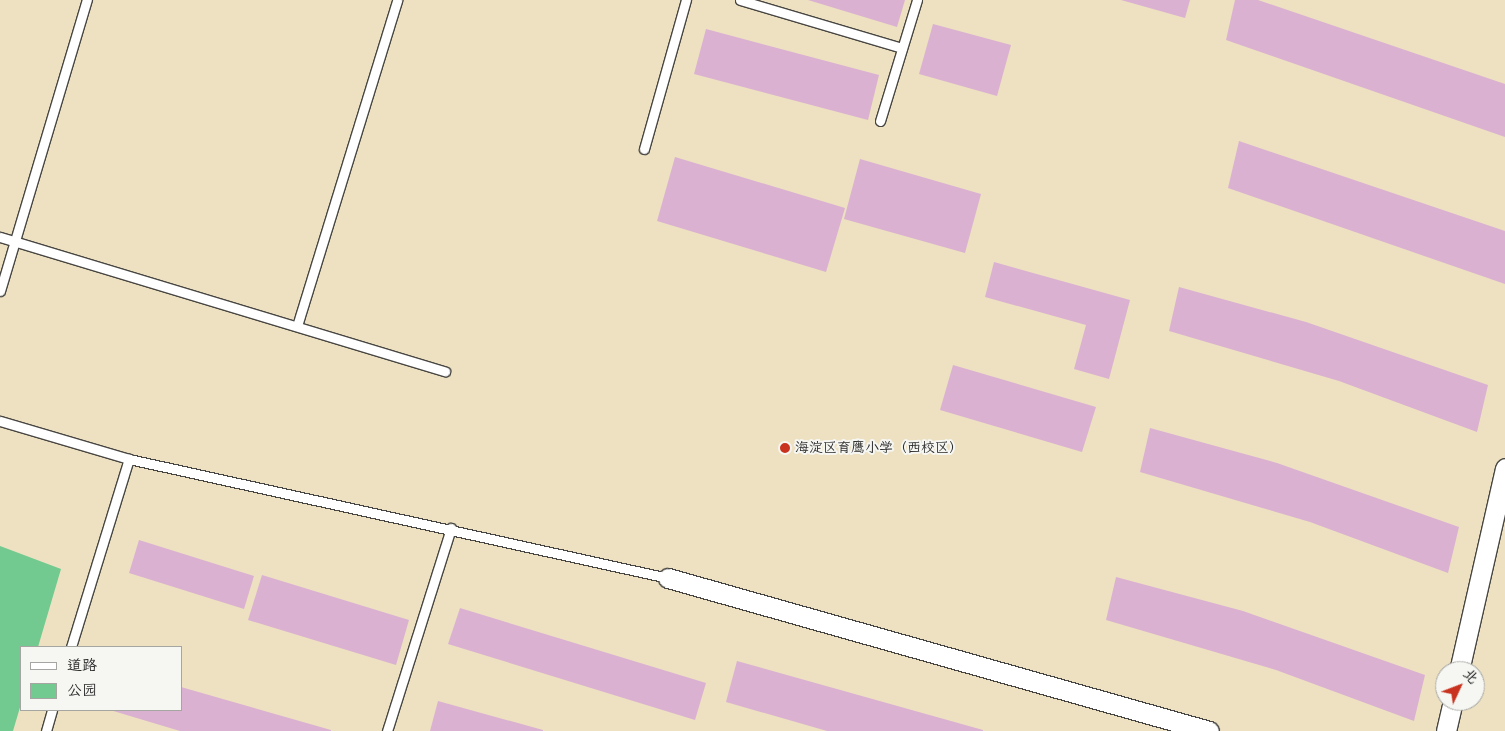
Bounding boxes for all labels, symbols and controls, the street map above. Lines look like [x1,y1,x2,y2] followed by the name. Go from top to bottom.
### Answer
[795,440,963,456] place label: 海淀区育鹰小学（西校区）
[779,442,791,454] marker: 海淀区育鹰小学（西校区）
[20,646,182,711] legend
[67,654,97,678] text: 道路
[1435,661,1485,711] north arrow
[1457,664,1483,689] text: 北
[67,679,97,703] text: 公园

